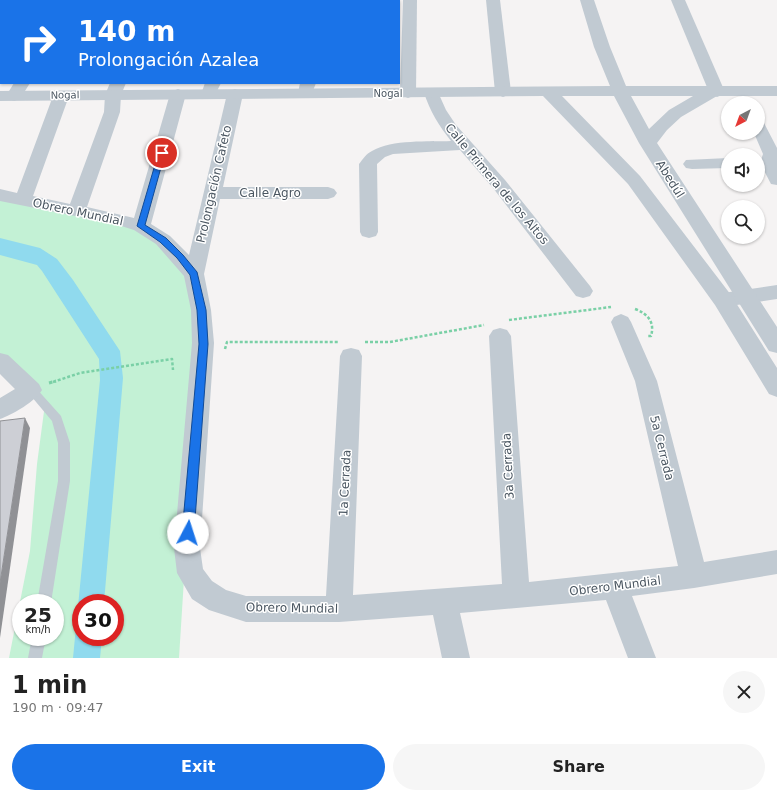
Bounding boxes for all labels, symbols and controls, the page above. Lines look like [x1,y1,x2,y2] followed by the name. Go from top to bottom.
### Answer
[78,15,175,48] text: 140 m
[12,16,64,68] icon: right
[78,49,259,70] text: Prolongación Azalea
[374,88,402,99] street label: Nogal
[50,89,80,101] street label: Nogal
[721,96,765,140] north arrow
[721,96,765,244] map controls
[442,121,552,247] street label: Calle Primera de los Altos
[194,124,234,244] street label: Prolongación Cafeto
[145,136,179,170] pin
[151,142,173,164] icon: arrive
[721,148,765,192] button: sound
[653,158,687,200] street label: Abedúl
[239,186,301,200] street label: Calle Agro
[31,196,125,228] street label: Obrero Mundial
[721,200,765,244] button: search
[647,414,677,482] street label: 5a Cerrada
[499,432,517,500] street label: 3a Cerrada
[336,449,354,517] street label: 1a Cerrada
[167,512,209,554] position arrow
[568,573,662,599] street label: Obrero Mundial
[72,594,124,646] speed limit sign: 30
[246,600,338,616] street label: Obrero Mundial
[24,603,52,627] text: 25
[25,624,51,635] text: km/h
[12,671,87,699] text: 1 min
[723,671,765,713] button: close
[12,700,103,715] text: 190 m · 09:47
[12,744,385,790] button: Exit
[393,744,765,790] button: Share

